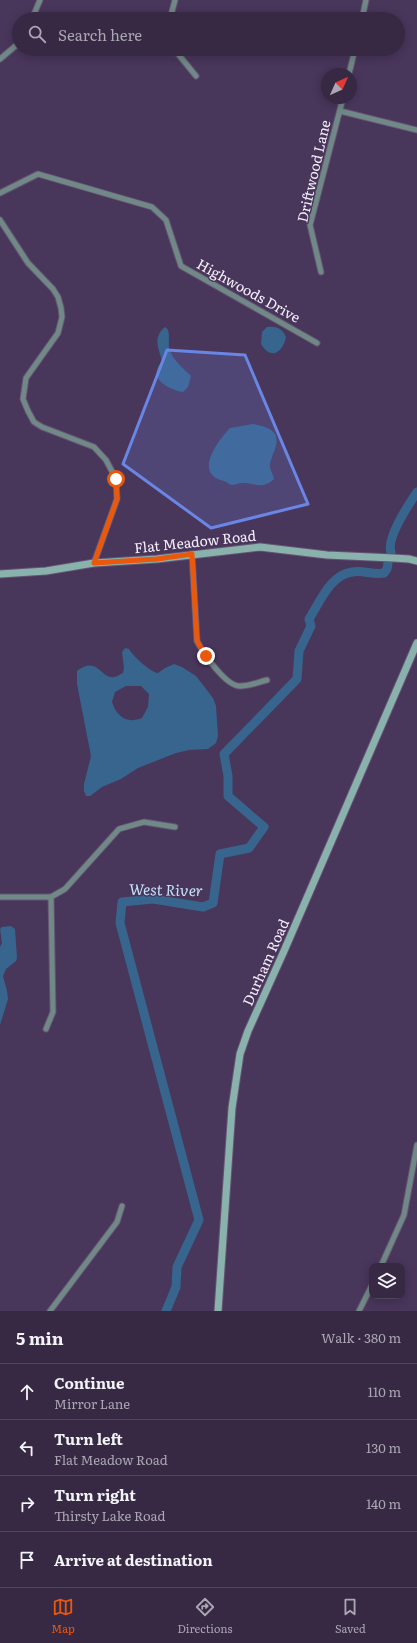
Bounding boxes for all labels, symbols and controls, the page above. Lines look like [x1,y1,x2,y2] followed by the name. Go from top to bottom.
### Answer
[12,12,405,56] search box
[26,23,48,45] icon: search
[58,23,142,46] text: Search here
[321,68,357,104] north arrow
[291,118,335,224] street label: Driftwood Lane
[194,253,304,327] street label: Highwoods Drive
[107,470,125,488] route start
[133,525,257,557] street label: Flat Meadow Road
[197,647,215,665] route end
[129,877,203,901] water label: West River
[237,915,293,1009] street label: Durham Road
[369,1263,405,1299] map controls
[369,1263,405,1299] button: layers
[16,1325,64,1350] text: 5 min
[321,1328,401,1347] text: Walk · 380 m
[54,1371,124,1394] text: Continue
[16,1381,38,1403] icon: ahead
[368,1382,401,1401] text: 110 m
[54,1394,130,1413] text: Mirror Lane
[54,1427,123,1450] text: Turn left
[16,1437,38,1459] icon: left
[366,1438,401,1457] text: 130 m
[54,1450,168,1469] text: Flat Meadow Road
[54,1483,136,1506] text: Turn right
[16,1493,38,1515] icon: right
[366,1494,401,1513] text: 140 m
[54,1506,166,1525] text: Thirsty Lake Road
[54,1548,213,1571] text: Arrive at destination
[16,1549,38,1571] icon: arrive
[51,1596,75,1636] tab: Map
[177,1596,232,1636] tab: Directions
[335,1596,366,1636] tab: Saved

